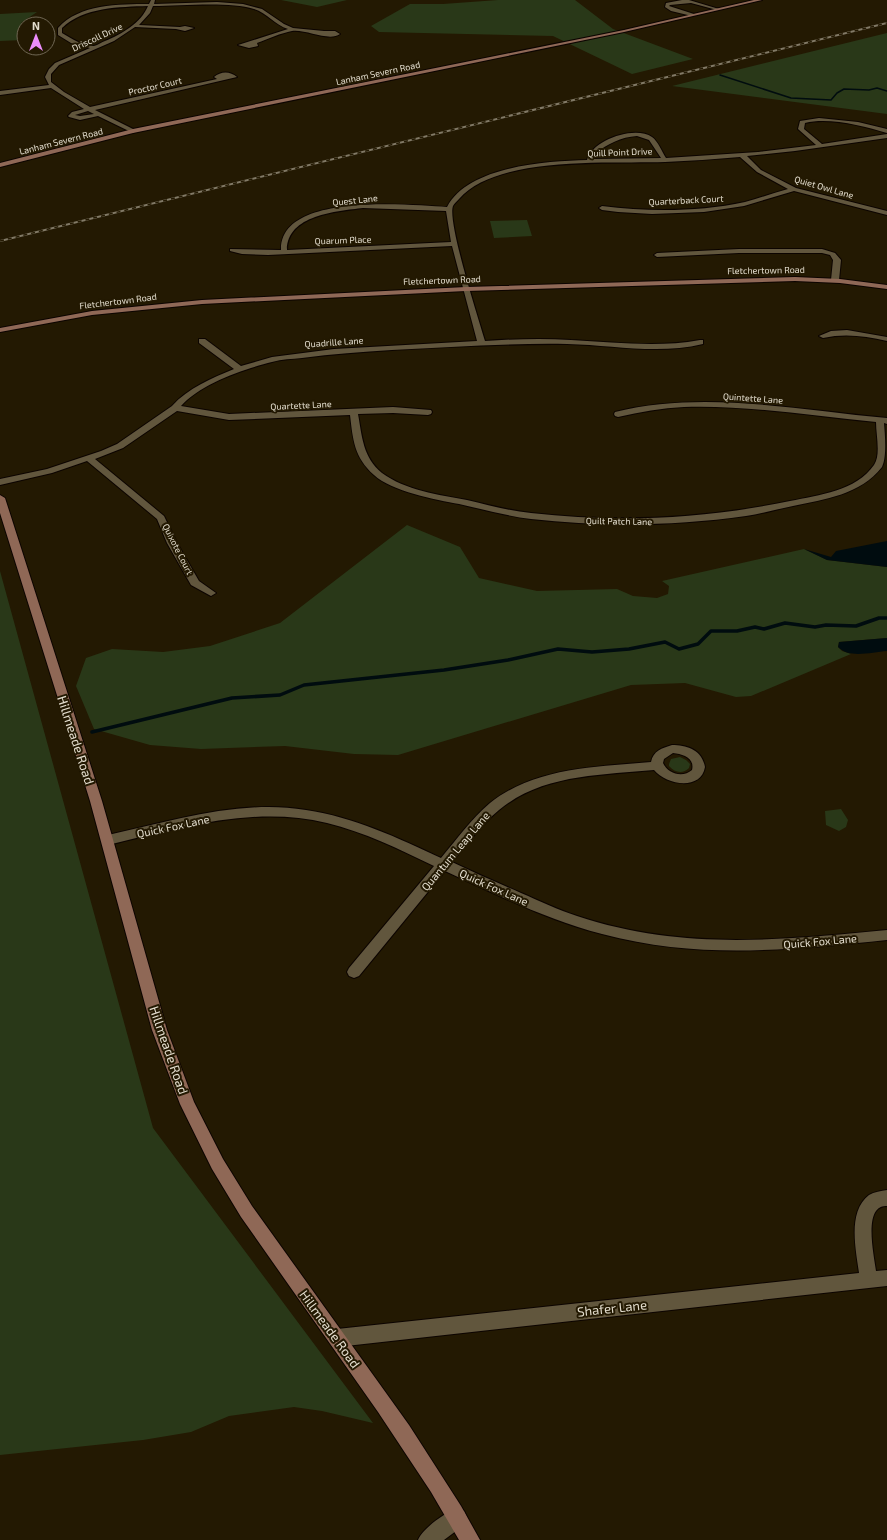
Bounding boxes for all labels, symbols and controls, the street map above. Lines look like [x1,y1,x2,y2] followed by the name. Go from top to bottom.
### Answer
[16,16,56,56] north arrow
[32,19,40,32] text: N
[70,20,124,53] street label: Driscoll Drive
[335,59,421,87] street label: Lanham Severn Road
[127,74,183,98] street label: Proctor Court
[18,125,104,157] street label: Lanham Severn Road
[587,145,653,159] street label: Quill Point Drive
[793,173,855,201] street label: Quiet Owl Lane
[332,192,378,208] street label: Quest Lane
[648,193,724,207] street label: Quarterback Court
[314,234,372,246] street label: Quarum Place
[727,264,805,276] street label: Fletchertown Road
[403,273,481,287] street label: Fletchertown Road
[79,291,157,311] street label: Fletchertown Road
[304,334,364,350] street label: Quadrille Lane
[723,390,784,406] street label: Quintette Lane
[270,398,332,412] street label: Quartette Lane
[586,515,652,527] street label: Quilt Patch Lane
[160,522,196,577] street label: Quixote Court
[54,694,98,786] street label: Hillmeade Road
[418,809,493,894] street label: Quantum Leap Lane
[136,812,211,841] street label: Quick Fox Lane
[457,866,530,909] street label: Quick Fox Lane
[783,931,858,952] street label: Quick Fox Lane
[146,1004,192,1096] street label: Hillmeade Road
[296,1287,364,1371] street label: Hillmeade Road
[576,1296,648,1320] street label: Shafer Lane

